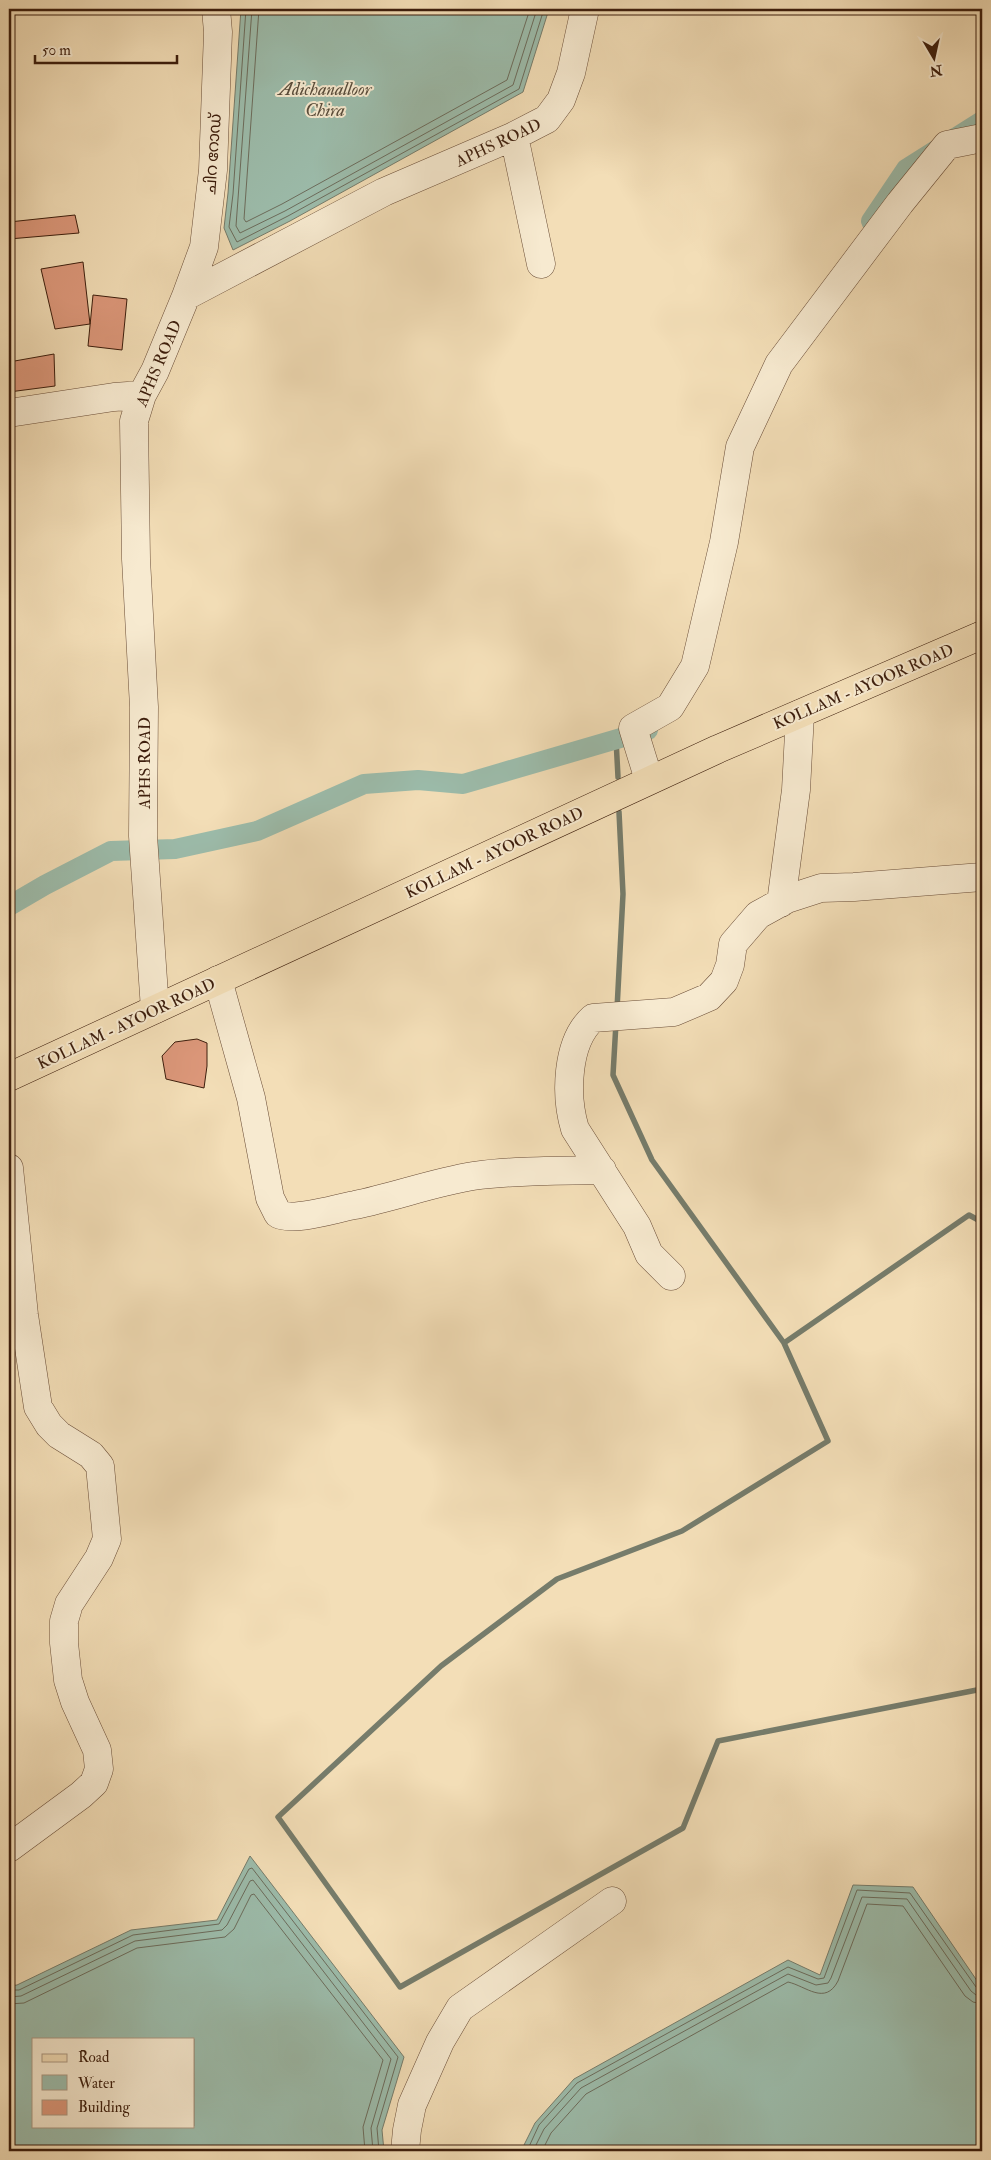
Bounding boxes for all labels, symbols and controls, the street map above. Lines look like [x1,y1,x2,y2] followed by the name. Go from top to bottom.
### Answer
[35,32,178,64] scale bar
[908,32,958,82] north arrow
[42,41,71,60] text: 50 m
[928,61,944,80] text: N
[277,78,373,122] water label: Adichanalloor Chira
[200,111,226,195] street label: ചിറ റോഡ്
[452,114,544,172] street label: APHS ROAD
[131,317,186,411] street label: APHS ROAD
[770,640,957,734] street label: KOLLAM - AYOOR ROAD
[135,717,155,810] street label: APHS ROAD
[402,803,587,903] street label: KOLLAM - AYOOR ROAD
[34,974,219,1074] street label: KOLLAM - AYOOR ROAD
[32,2038,195,2128] legend
[78,2048,110,2067] text: Road
[77,2074,115,2093] text: Water
[78,2098,130,2117] text: Building

